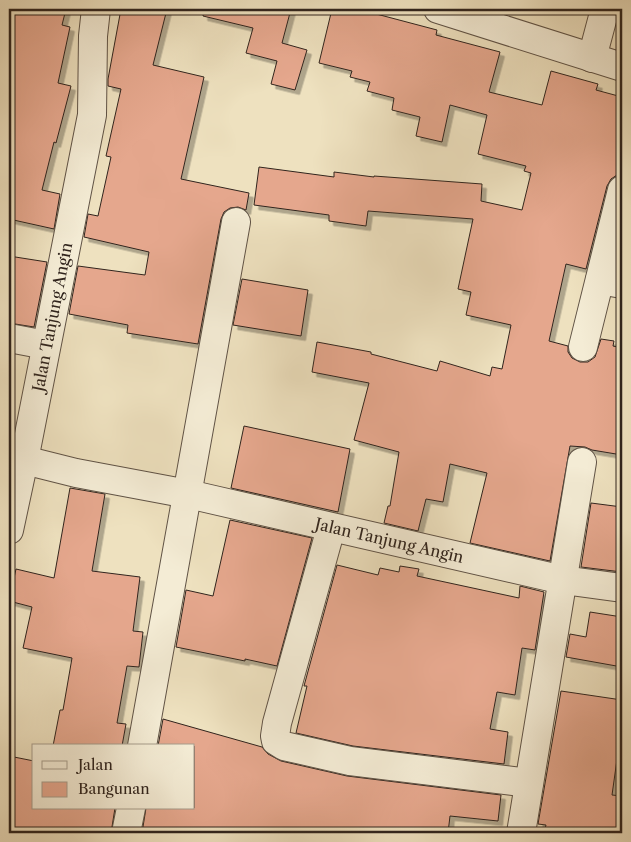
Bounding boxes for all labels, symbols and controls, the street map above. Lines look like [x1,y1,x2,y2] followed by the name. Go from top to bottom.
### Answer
[27,241,76,396] street label: Jalan Tanjung Angin
[310,513,466,567] street label: Jalan Tanjung Angin
[32,744,195,810] legend
[76,755,113,774] text: Jalan
[78,779,150,798] text: Bangunan

